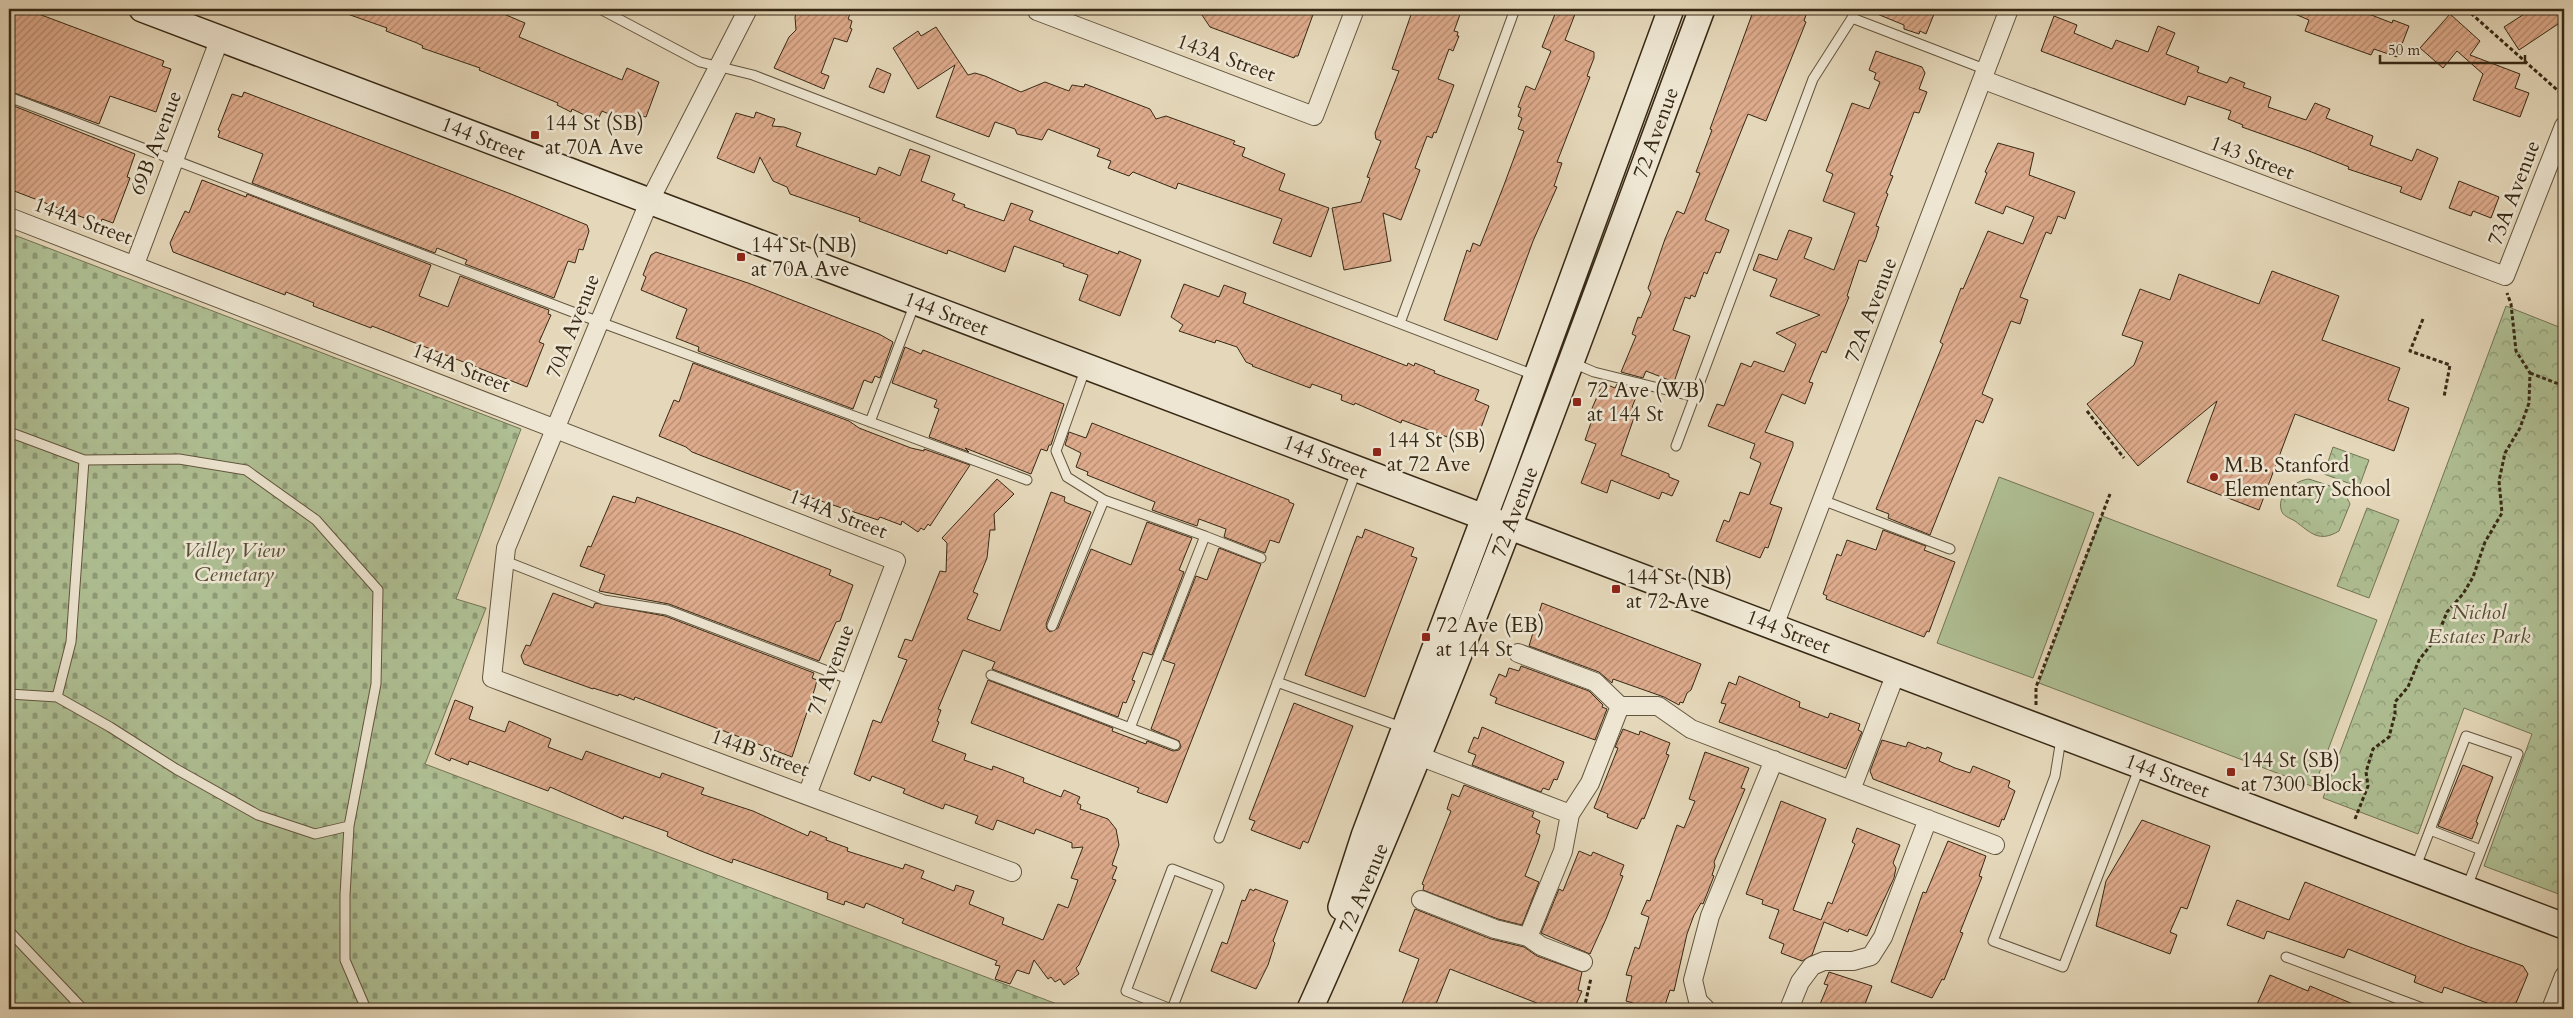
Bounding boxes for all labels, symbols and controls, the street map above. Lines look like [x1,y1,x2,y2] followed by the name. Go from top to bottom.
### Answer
[1172,27,1280,89] street label: 143A Street
[2380,32,2526,64] scale bar
[2388,40,2420,60] text: 50 m
[1626,83,1686,183] street label: 72 Avenue
[123,87,189,199] street label: 69B Avenue
[545,109,644,162] place label: 144 St (SB) at 70A Ave
[437,110,530,169] street label: 144 Street
[529,129,541,141] marker: 144 St (SB) at 70A Ave
[2206,129,2299,188] street label: 143 Street
[2481,136,2547,250] street label: 73A Avenue
[29,190,137,252] street label: 144A Street
[751,231,857,284] place label: 144 St (NB) at 70A Ave
[735,251,747,263] marker: 144 St (NB) at 70A Ave
[1838,253,1904,367] street label: 72A Avenue
[539,269,607,383] street label: 70A Avenue
[900,285,993,344] street label: 144 Street
[408,336,515,400] street label: 144A Street
[1587,376,1706,429] place label: 72 Ave (WB) at 144 St
[1571,396,1583,408] marker: 72 Ave (WB) at 144 St
[1387,426,1486,479] place label: 144 St (SB) at 72 Ave
[1279,428,1372,487] street label: 144 Street
[1371,446,1383,458] marker: 144 St (SB) at 72 Ave
[2224,451,2391,504] place label: M.B. Stanford Elementary School
[1484,462,1546,562] street label: 72 Avenue
[2208,471,2220,483] marker: M.B. Stanford Elementary School
[785,482,892,546] street label: 144A Street
[183,536,285,589] park label: Valley View Cemetary
[1626,563,1732,616] place label: 144 St (NB) at 72 Ave
[1610,583,1622,595] marker: 144 St (NB) at 72 Ave
[2428,598,2531,651] park label: Nichol Estates Park
[1742,603,1835,662] street label: 144 Street
[1436,611,1544,664] place label: 72 Ave (EB) at 144 St
[800,620,862,720] street label: 71 Avenue
[1420,631,1432,643] marker: 72 Ave (EB) at 144 St
[707,722,814,784] street label: 144B Street
[2241,746,2364,799] place label: 144 St (SB) at 7300 Block
[2121,747,2214,806] street label: 144 Street
[2225,766,2237,778] marker: 144 St (SB) at 7300 Block
[1332,838,1396,938] street label: 72 Avenue

